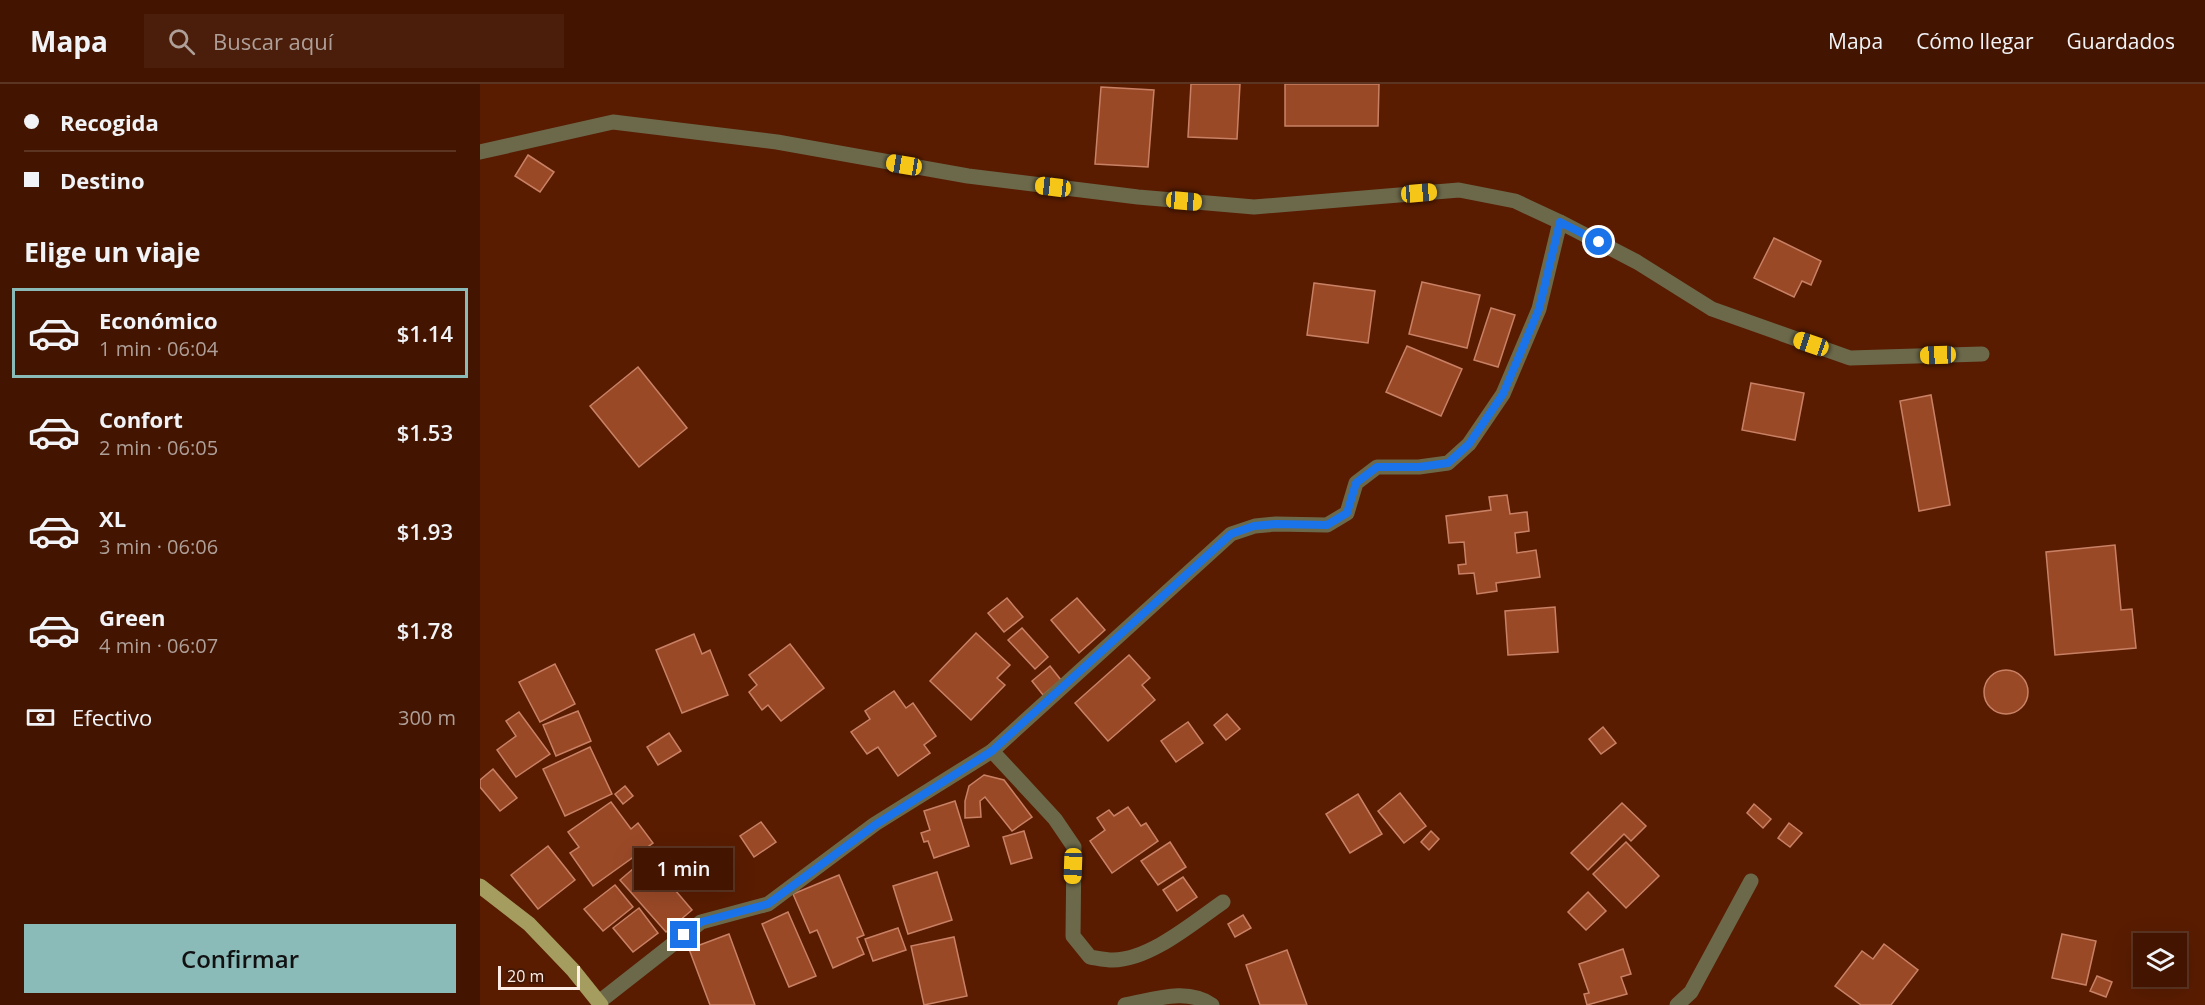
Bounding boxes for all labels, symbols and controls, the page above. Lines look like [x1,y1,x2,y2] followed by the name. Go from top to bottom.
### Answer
[144,14,564,68] search box
[30,22,108,60] text: Mapa
[165,25,198,58] icon: search
[213,26,333,56] text: Buscar aquí
[1828,27,1883,55] text: Mapa
[1916,27,2034,55] text: Cómo llegar
[2067,27,2175,55] text: Guardados
[60,107,159,137] text: Recogida
[885,153,923,177] car
[60,165,145,195] text: Destino
[1034,176,1072,198] car
[1400,182,1438,204] car
[1165,190,1203,212] car
[1585,228,1612,255] route start
[24,233,200,270] text: Elige un viaje
[99,305,218,335] text: Económico
[27,306,81,360] icon: car
[397,318,453,348] text: $1.14
[1791,330,1831,358] car
[99,335,218,362] text: 1 min · 06:04
[1920,345,1956,365] car
[99,404,183,434] text: Confort
[27,405,81,459] icon: car
[397,417,453,447] text: $1.53
[99,434,218,461] text: 2 min · 06:05
[99,503,126,533] text: XL
[27,504,81,558] icon: car
[397,516,453,546] text: $1.93
[99,533,218,560] text: 3 min · 06:06
[99,602,165,632] text: Green
[27,603,81,657] icon: car
[397,615,453,645] text: $1.78
[99,632,218,659] text: 4 min · 06:07
[24,701,57,734] icon: cash
[72,702,152,732] text: Efectivo
[398,704,456,731] text: 300 m
[634,848,734,890] callout: 1 min
[1063,848,1083,884] car
[657,855,711,882] text: 1 min
[670,921,697,948] route end
[24,924,456,993] button: Confirmar
[2133,933,2187,987] map controls
[2133,933,2187,987] button: layers
[498,963,580,990] scale bar
[507,965,544,987] text: 20 m

